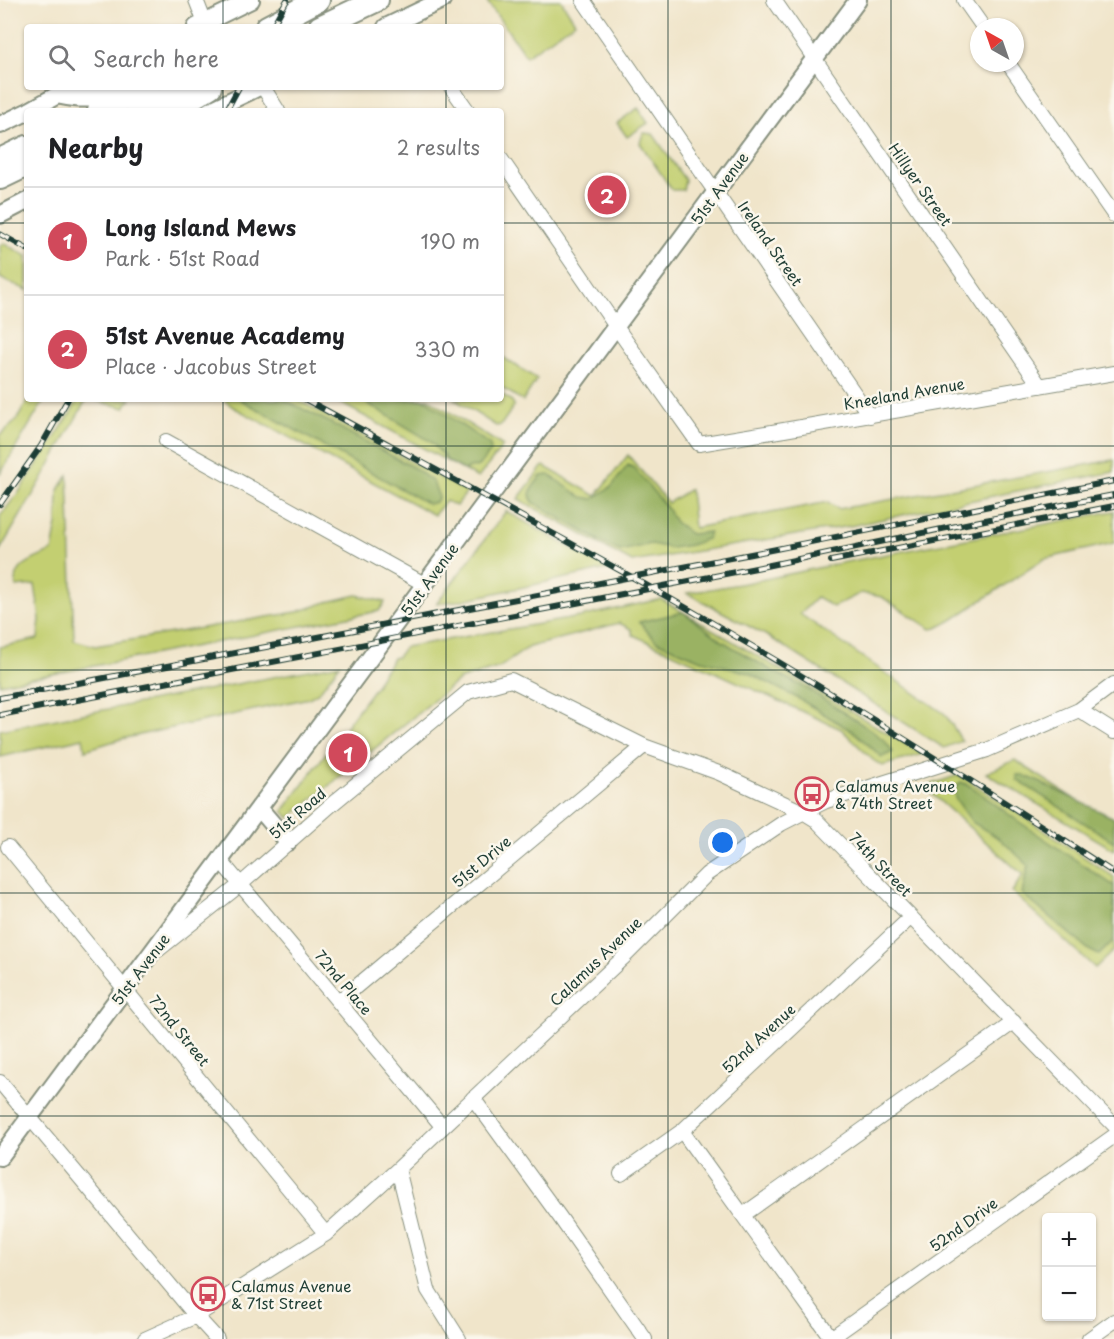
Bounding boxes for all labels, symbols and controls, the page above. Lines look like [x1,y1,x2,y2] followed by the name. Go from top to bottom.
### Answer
[970,18,1024,72] north arrow
[24,24,504,90] search box
[45,41,78,74] icon: search
[93,41,219,74] text: Search here
[48,128,143,167] text: Nearby
[397,132,480,162] text: 2 results
[884,138,958,230] street label: Hillyer Street
[685,147,753,229] street label: 51st Avenue
[588,172,626,218] pin: 2
[733,196,809,290] street label: Ireland Street
[105,210,296,243] text: Long Island Mews
[63,226,72,256] text: 1
[421,226,480,256] text: 190 m
[105,243,260,273] text: Park · 51st Road
[105,318,345,351] text: 51st Avenue Academy
[60,334,75,364] text: 2
[414,334,480,364] text: 330 m
[105,351,317,381] text: Place · Jacobus Street
[842,371,966,415] street label: Kneeland Avenue
[395,538,463,620] street label: 51st Avenue
[328,730,368,776] pin: 1
[835,774,955,814] place label: Calamus Avenue & 74th Street
[794,776,830,812] bus stop icon: Calamus Avenue & 74th Street
[263,782,331,844] street label: 51st Road
[844,827,918,901] street label: 74th Street
[708,828,737,857] your location
[447,829,515,893] street label: 51st Drive
[544,911,646,1011] street label: Calamus Avenue
[105,928,175,1010] street label: 51st Avenue
[310,944,378,1020] street label: 72nd Place
[144,989,216,1071] street label: 72nd Street
[716,998,800,1078] street label: 52nd Avenue
[924,1191,1002,1257] street label: 52nd Drive
[1042,1213,1096,1321] map controls
[1042,1213,1096,1267] button: +
[1042,1267,1096,1321] button: −
[231,1274,351,1314] place label: Calamus Avenue & 71st Street
[190,1276,226,1312] bus stop icon: Calamus Avenue & 71st Street

